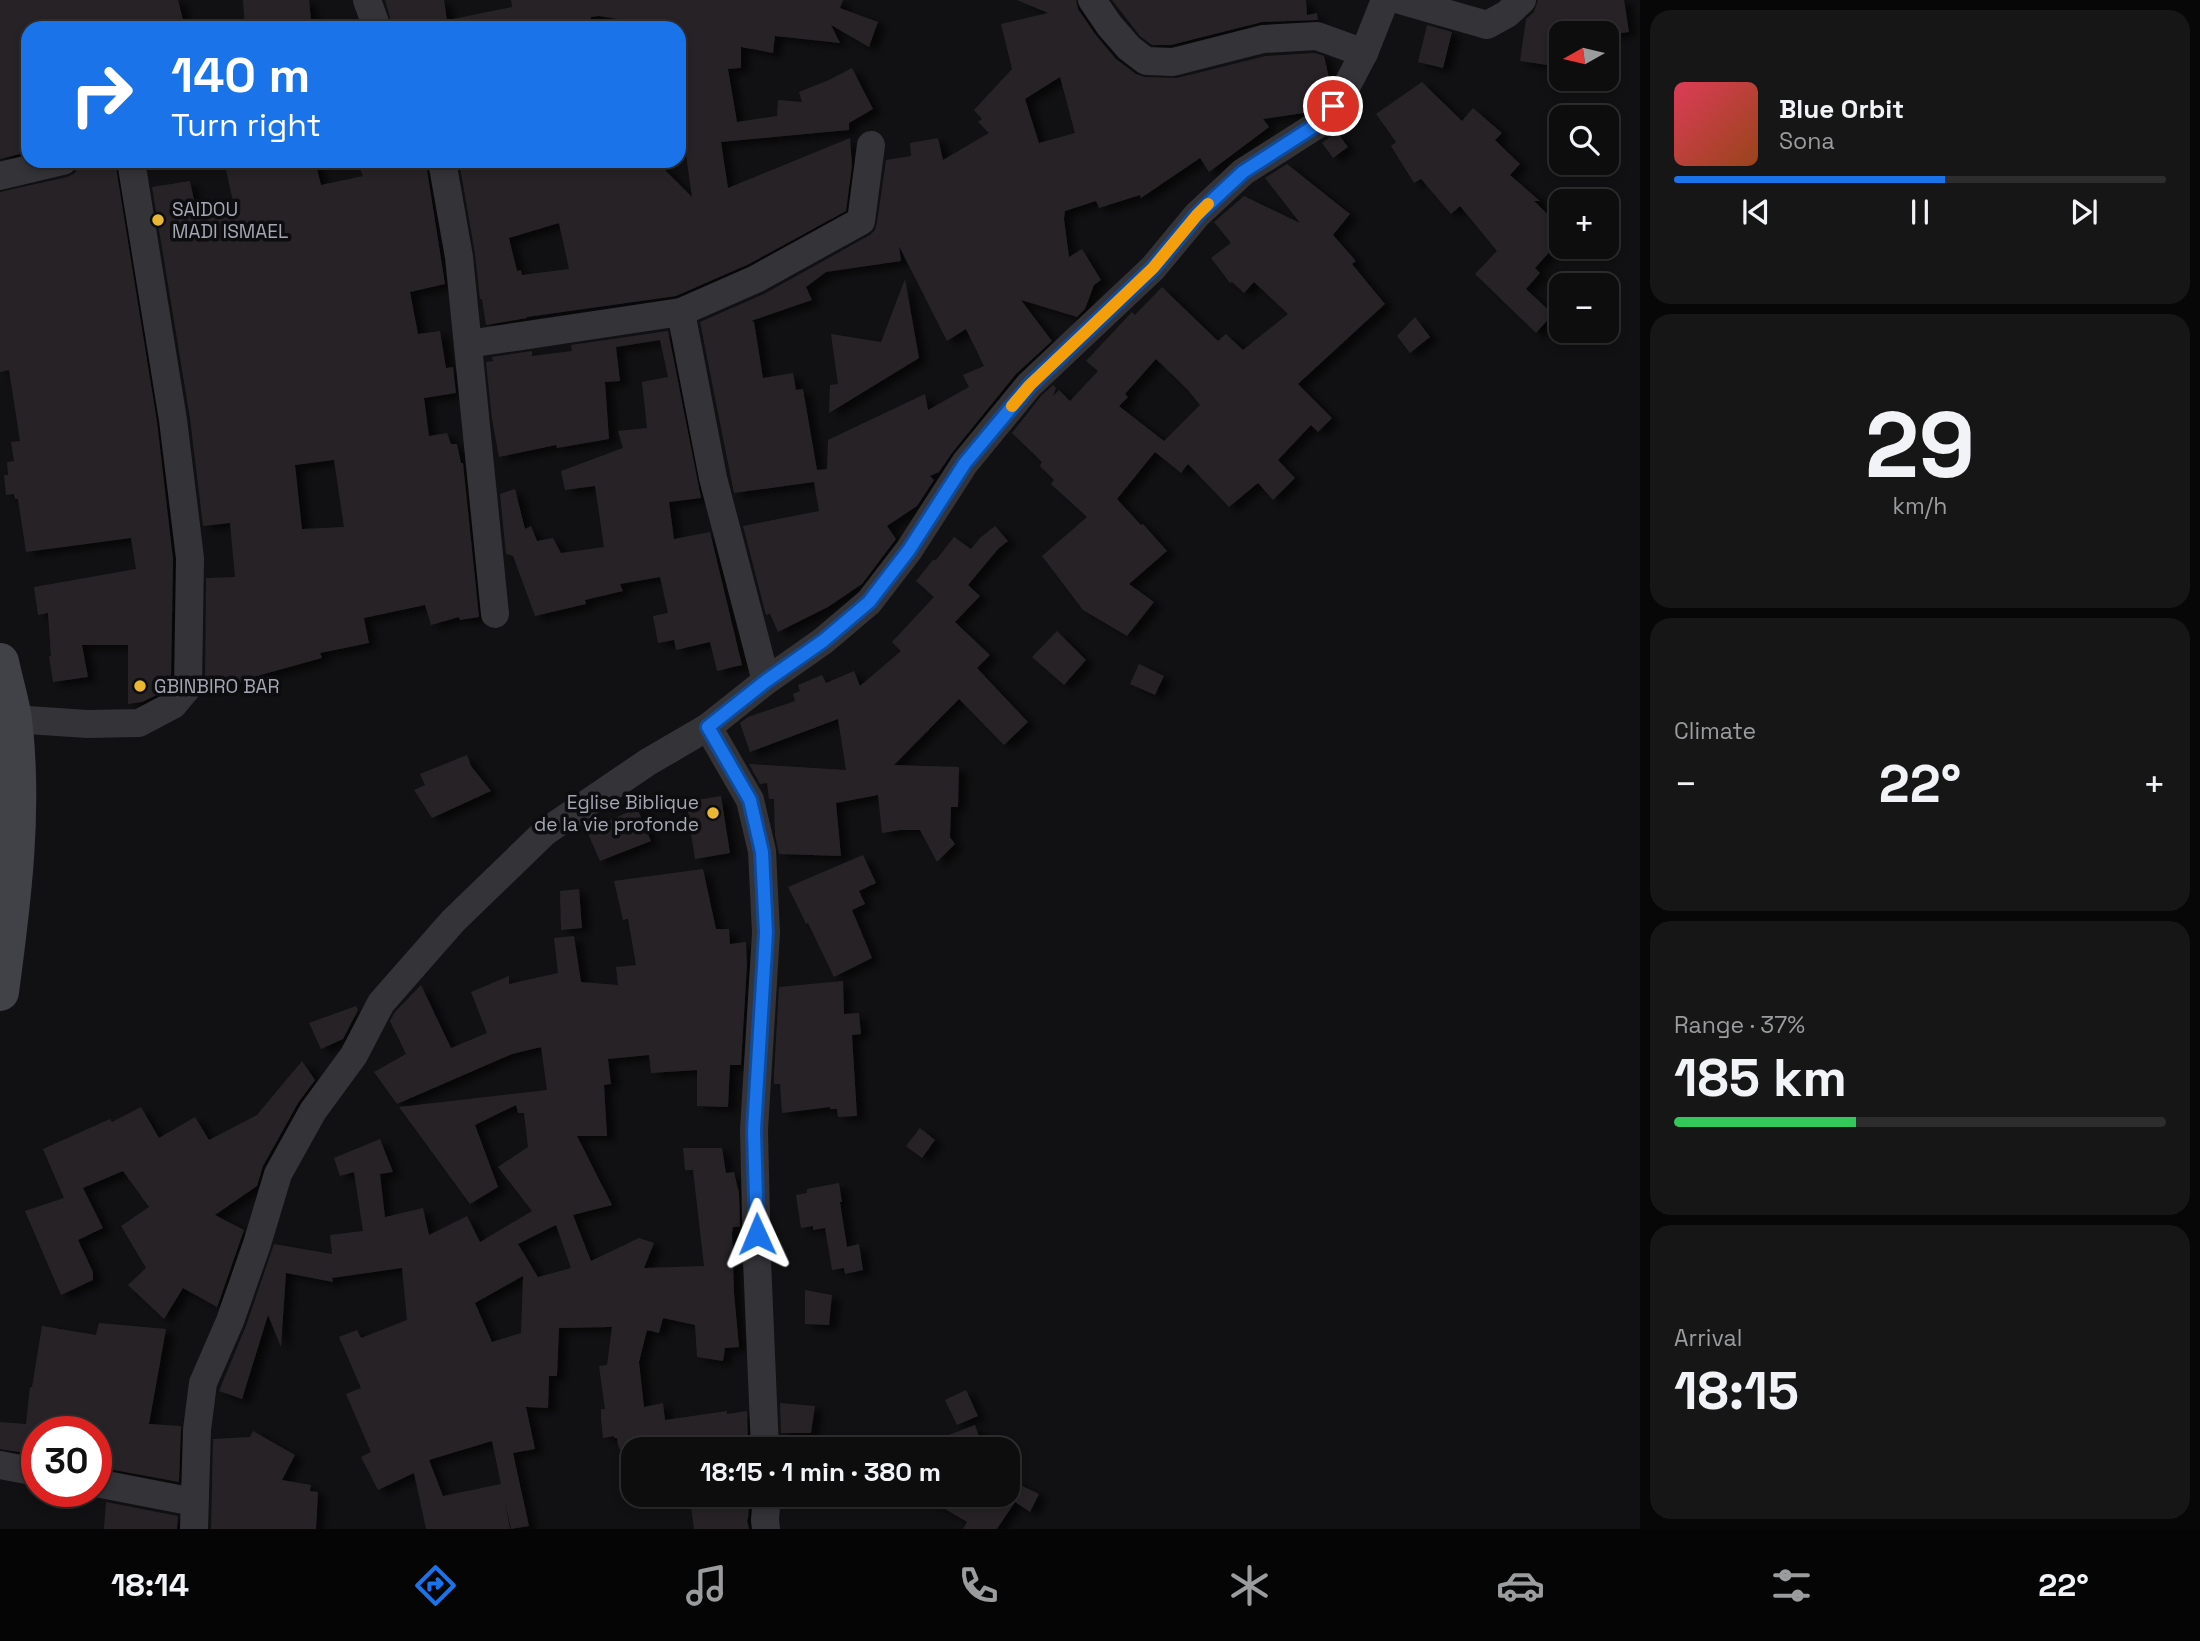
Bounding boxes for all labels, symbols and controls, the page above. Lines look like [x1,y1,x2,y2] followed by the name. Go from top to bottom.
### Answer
[1549,21,1619,91] north arrow
[1549,21,1619,343] map controls
[171,44,310,106] text: 140 m
[56,49,147,140] icon: right
[1303,76,1363,136] pin
[1314,87,1352,125] icon: arrive
[1779,92,1904,126] text: Blue Orbit
[171,105,321,145] text: Turn right
[1549,105,1619,175] button: search
[1779,126,1835,156] text: Sona
[1549,189,1619,259] button: +
[1737,193,1775,231] icon: previous
[1901,193,1939,231] icon: pause
[2065,193,2103,231] icon: next
[172,197,288,244] place label: SAIDOU MADI ISMAEL
[150,212,166,228] marker: SAIDOU MADI ISMAEL
[1549,273,1619,343] button: −
[1865,387,1975,504] text: 29
[1893,491,1947,521] text: km/h
[154,674,280,699] place label: GBINBIRO BAR
[132,678,148,694] marker: GBINBIRO BAR
[1674,716,1756,746] text: Climate
[1879,751,1961,817] text: 22°
[1674,760,1698,808] text: −
[2142,760,2166,808] text: +
[534,790,699,837] place label: Eglise Biblique de la vie profonde
[705,805,721,821] marker: Eglise Biblique de la vie profonde
[1674,1010,1805,1040] text: Range · 37%
[1674,1045,1847,1111] text: 185 km
[720,1197,794,1271] position arrow
[1674,1323,1742,1353] text: Arrival
[1674,1358,1799,1424] text: 18:15
[21,1416,112,1507] speed limit sign: 30
[700,1455,941,1489] text: 18:15 · 1 min · 380 m
[411,1561,460,1610] icon: directions
[682,1561,731,1610] icon: music
[954,1561,1003,1610] icon: phone
[1225,1561,1274,1610] icon: climate
[1496,1561,1545,1610] icon: car
[1767,1561,1816,1610] icon: filters
[111,1565,189,1605] text: 18:14
[2038,1565,2089,1605] text: 22°

